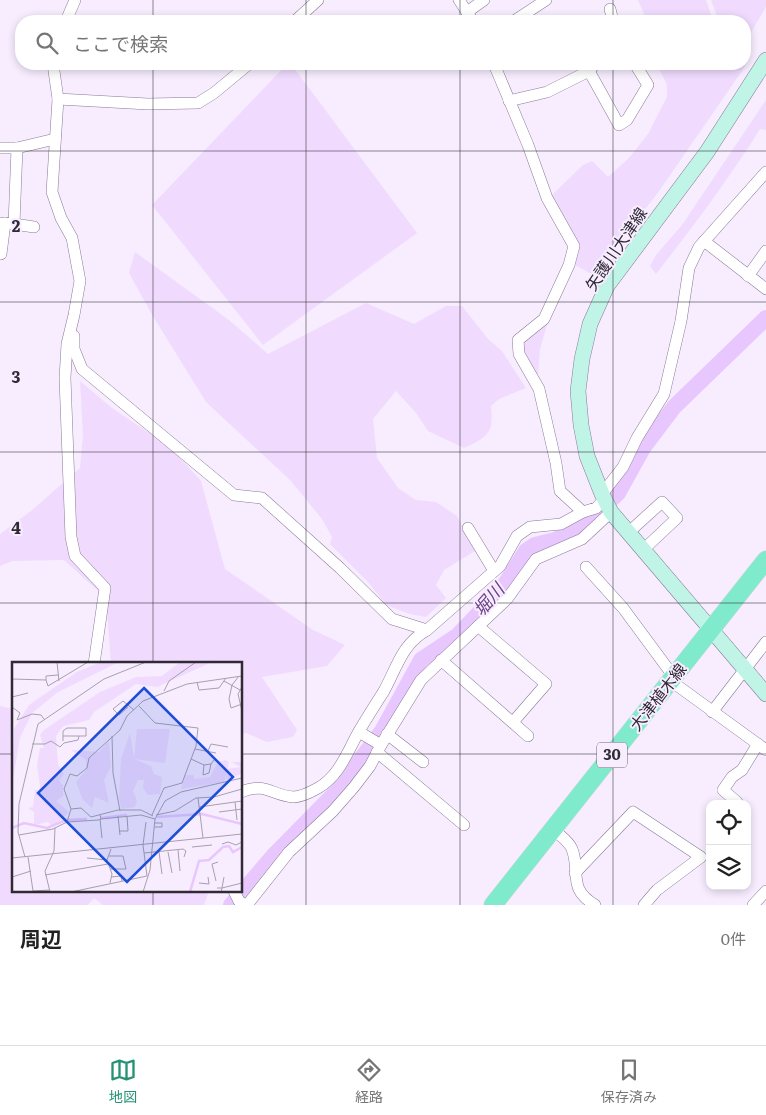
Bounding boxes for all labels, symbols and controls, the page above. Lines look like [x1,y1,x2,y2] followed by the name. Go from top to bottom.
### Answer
[15,15,751,70] search box
[33,29,61,57] icon: search
[73,29,168,57] text: ここで検索
[578,202,652,295] street label: 矢護川大津線
[12,213,21,237] text: 2
[12,364,21,388] text: 3
[11,515,21,539] text: 4
[466,575,511,621] water label: 堀川
[623,657,691,735] street label: 大津植木線
[12,662,242,892] inset map
[597,742,627,768] road number: 30
[706,800,751,890] map controls
[706,800,751,845] button: locate
[706,845,751,890] button: layers
[20,922,62,953] text: 周辺
[721,926,746,950] text: 0件
[109,1056,137,1106] tab: 地図
[355,1056,383,1106] tab: 経路
[601,1056,657,1106] tab: 保存済み

